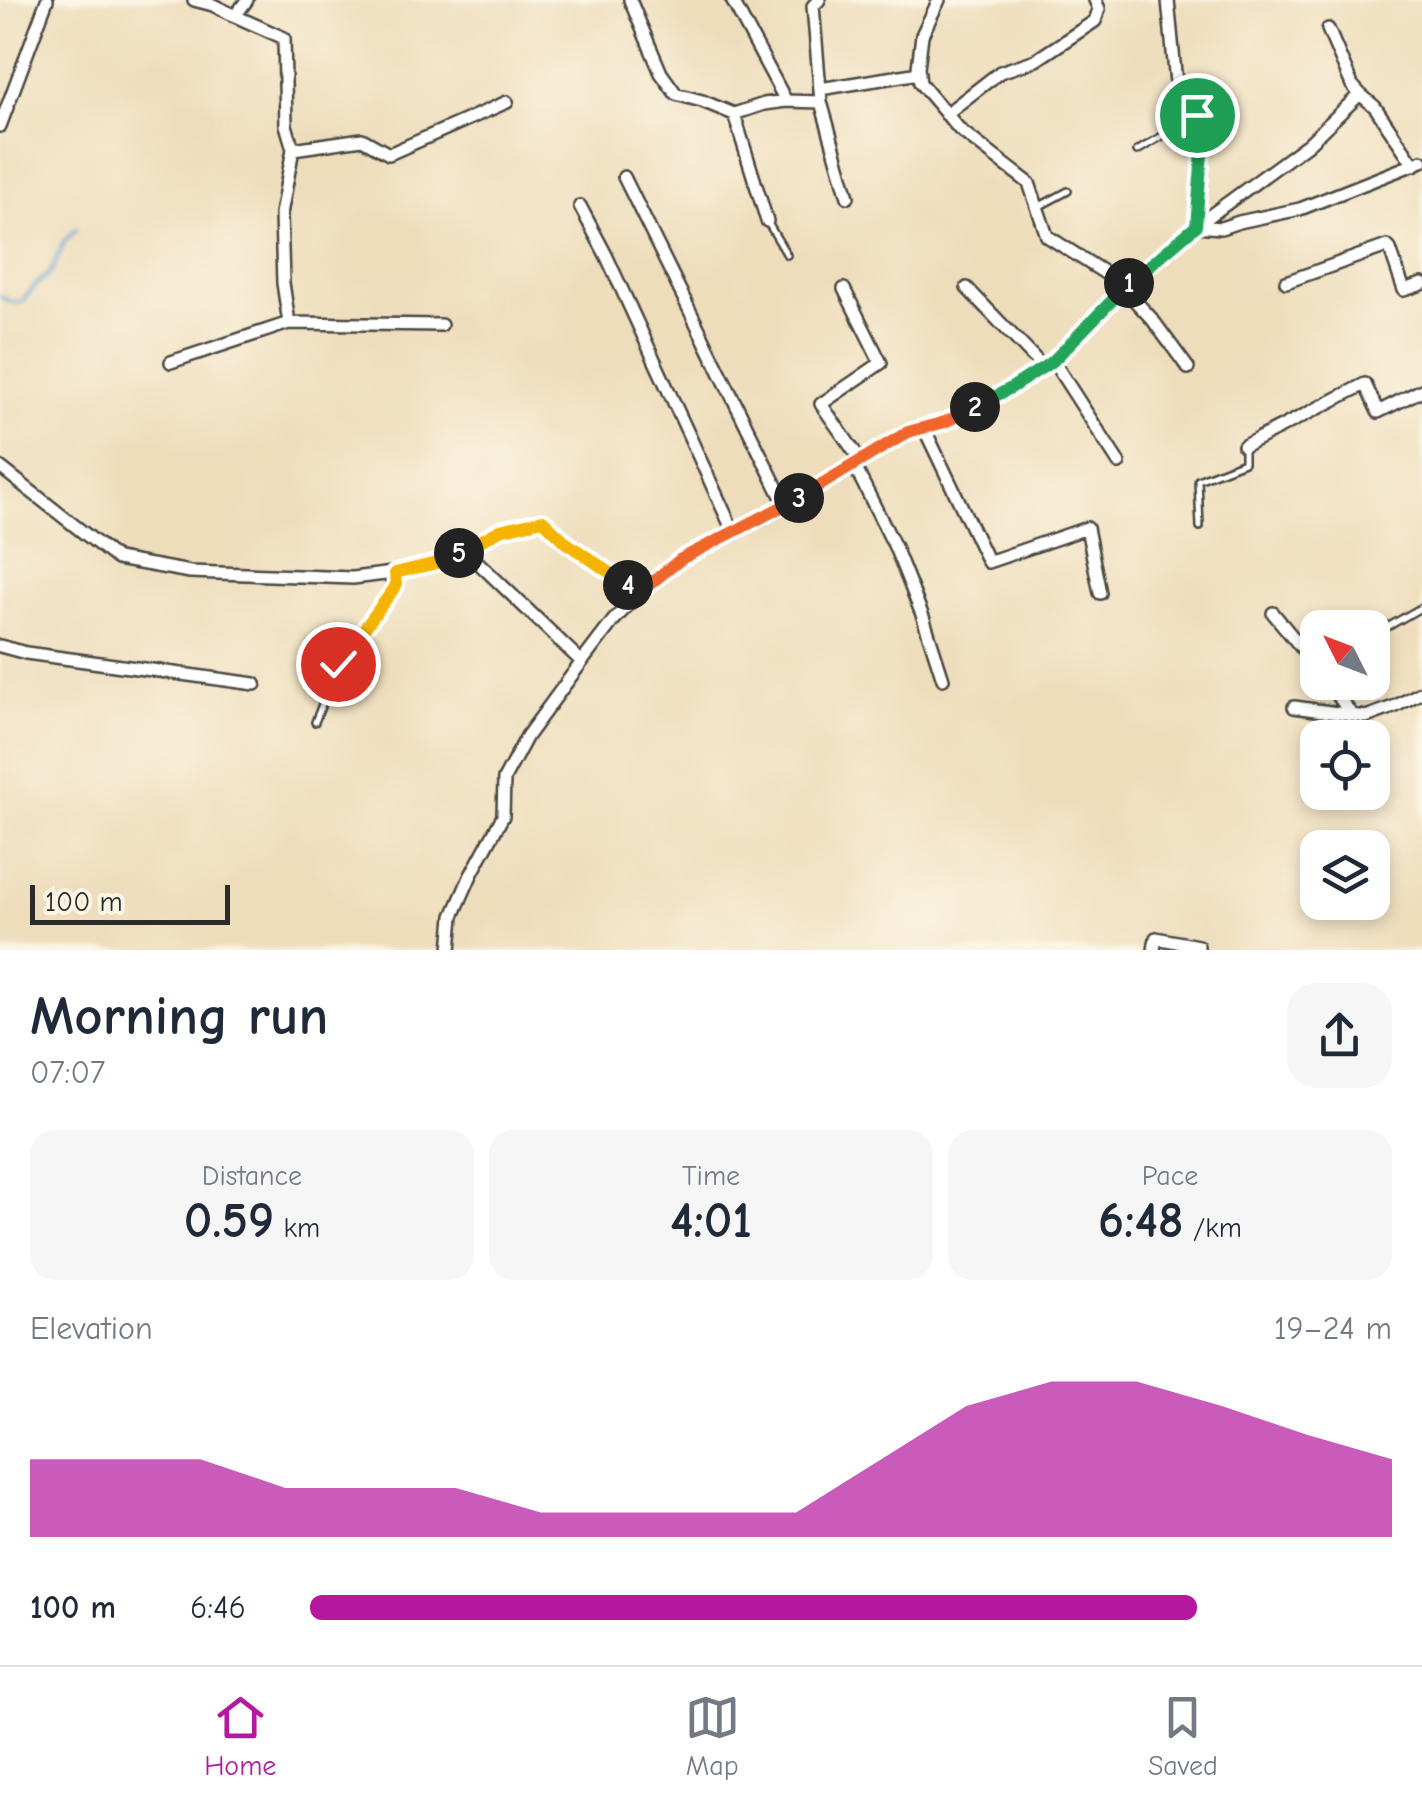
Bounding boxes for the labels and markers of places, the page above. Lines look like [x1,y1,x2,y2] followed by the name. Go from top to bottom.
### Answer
[1155,73,1240,158] pin
[1104,258,1154,308] pin: 1
[950,382,1000,432] pin: 2
[774,473,824,523] pin: 3
[434,528,484,578] pin: 5
[603,560,653,610] pin: 4
[296,622,381,707] pin

